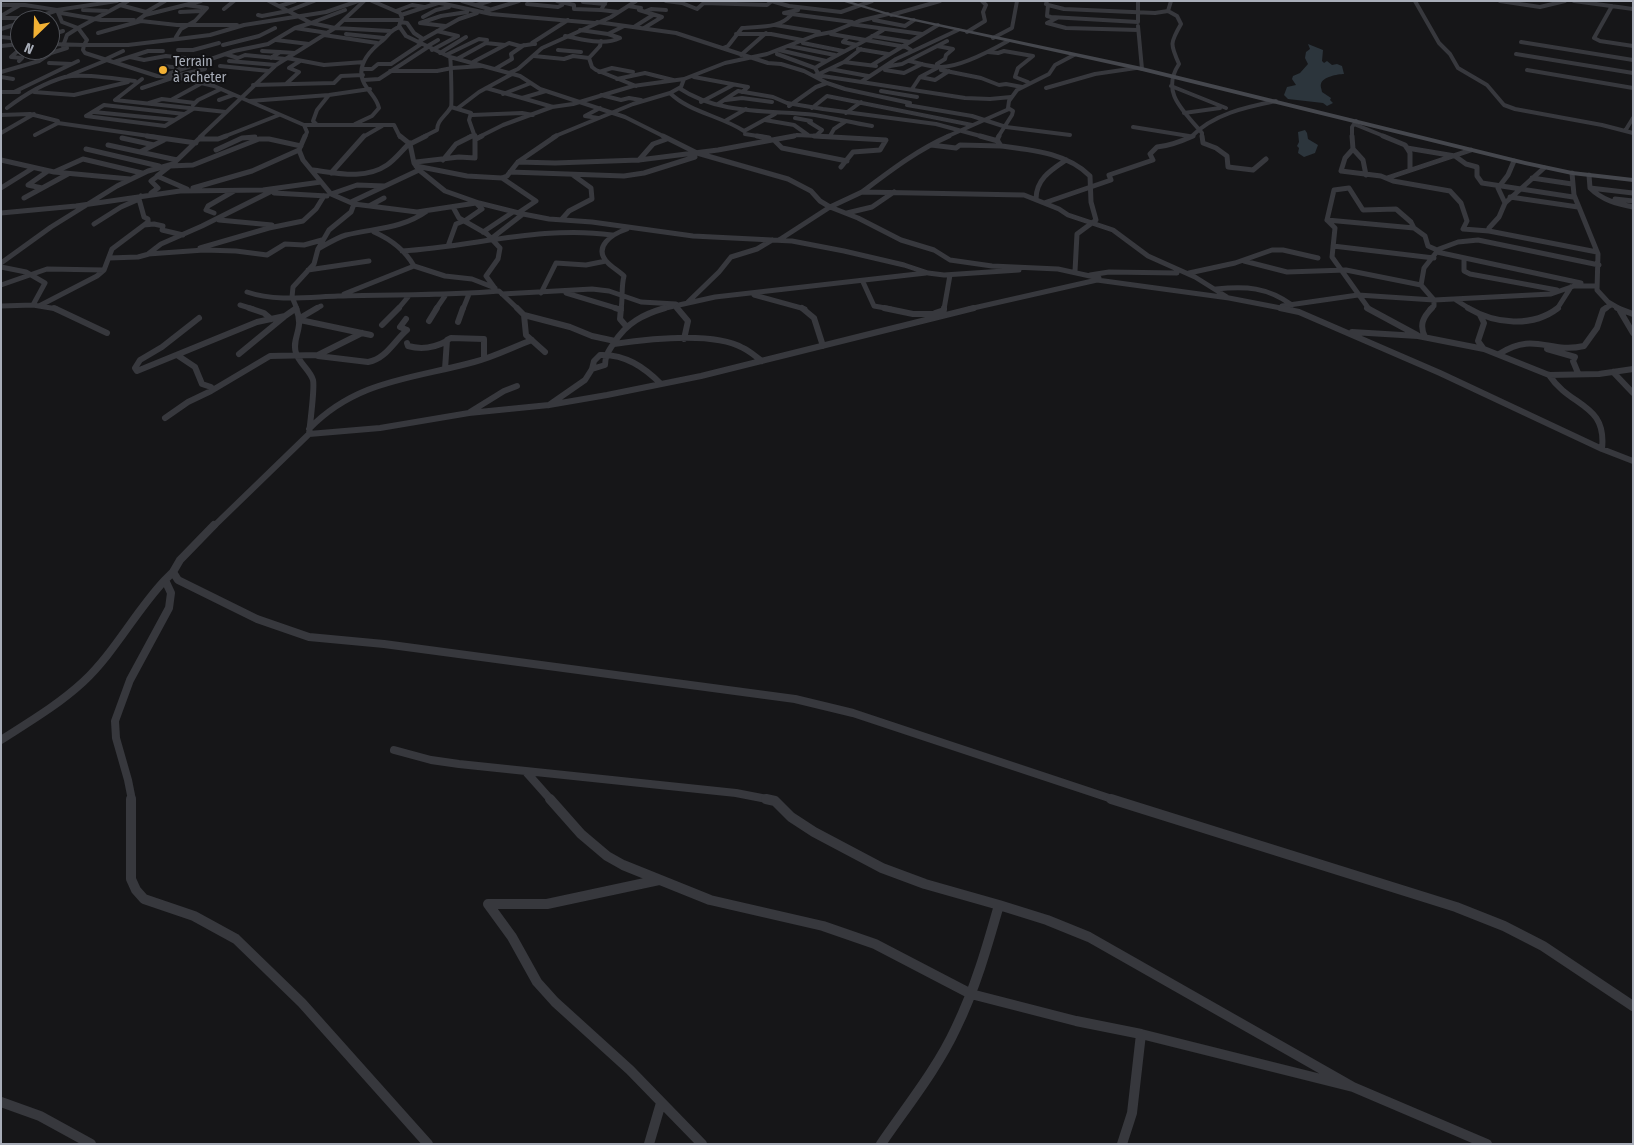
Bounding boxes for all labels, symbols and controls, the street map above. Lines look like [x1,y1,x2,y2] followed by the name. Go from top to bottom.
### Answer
[10,10,60,60] north arrow
[22,39,36,58] text: N
[173,54,226,86] place label: Terrain à acheter
[157,64,169,76] marker: Terrain à acheter

